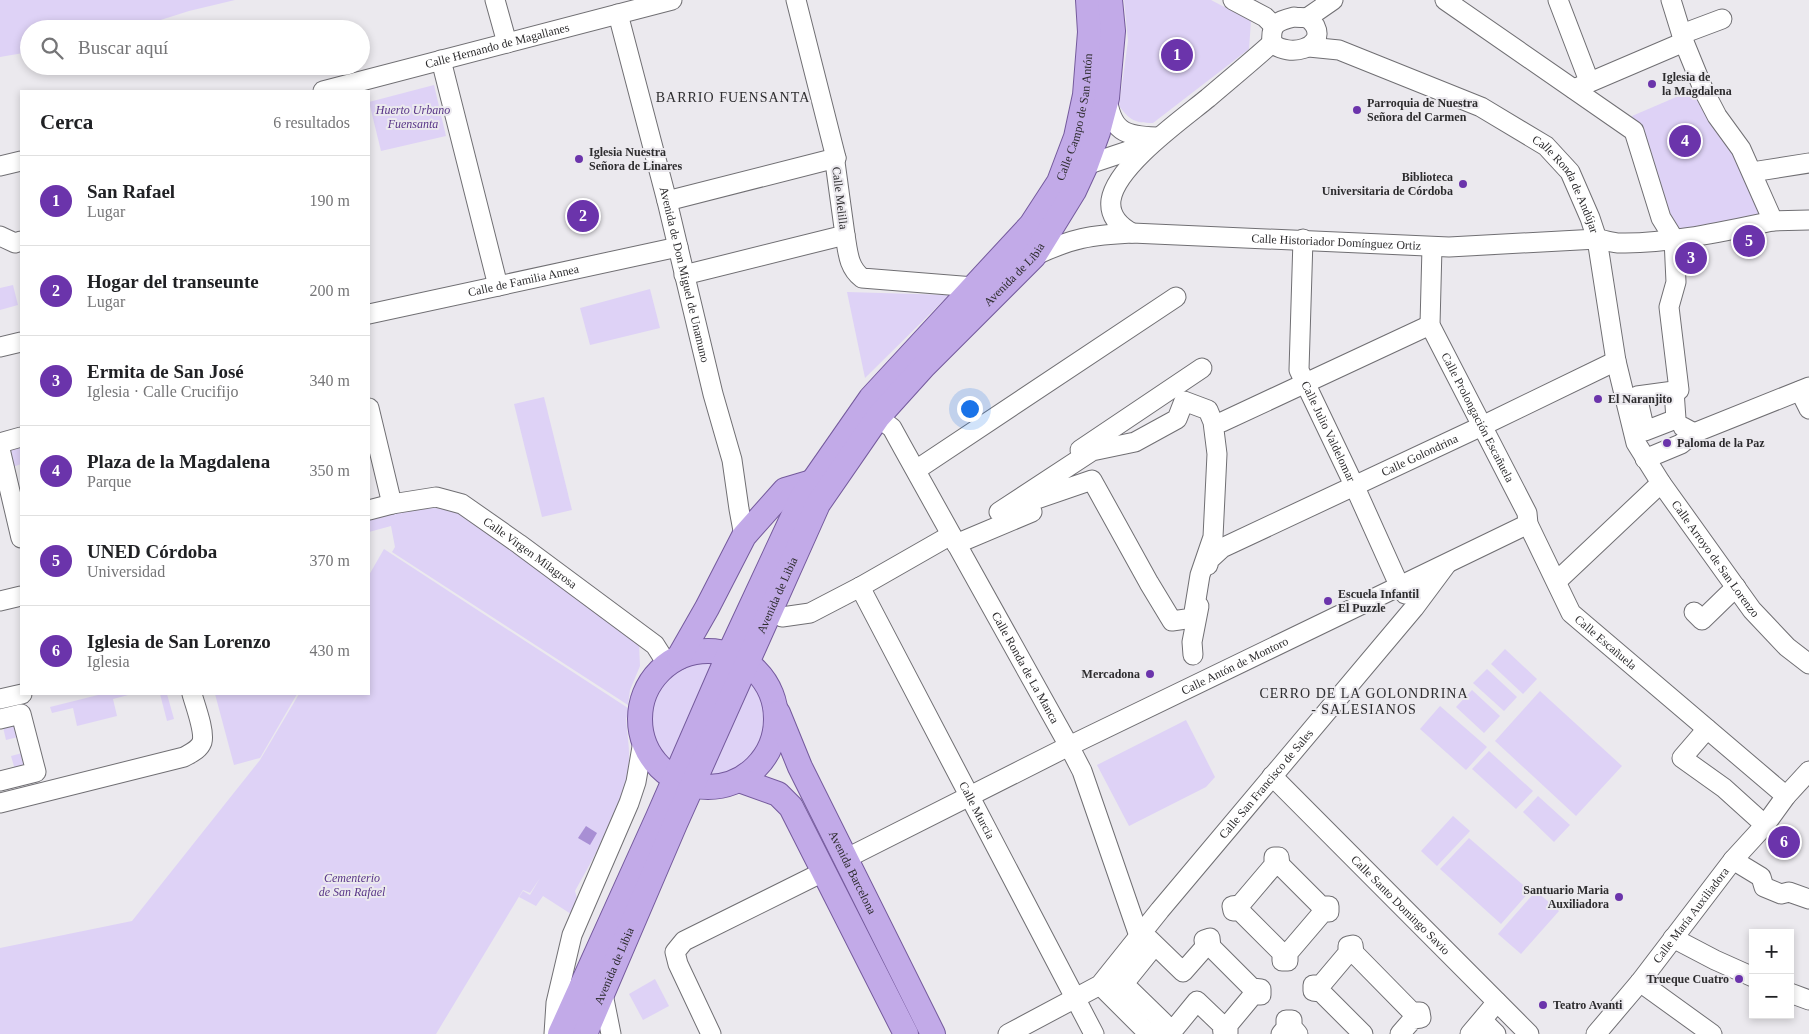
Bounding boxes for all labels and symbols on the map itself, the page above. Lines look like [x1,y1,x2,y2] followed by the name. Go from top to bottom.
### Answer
[424,20,571,71] street label: Calle Hernando de Magallanes
[1161,36,1193,74] pin: 1
[1053,53,1095,183] street label: Calle Campo de San Antón
[1662,70,1732,98] place label: Iglesia de la Magdalena
[1646,78,1658,90] marker: Iglesia de la Magdalena
[656,90,810,105] district label: BARRIO FUENSANTA
[1367,96,1478,124] place label: Parroquia de Nuestra Señora del Carmen
[375,103,450,131] park label: Huerto Urbano Fuensanta
[1351,104,1363,116] marker: Parroquia de Nuestra Señora del Carmen
[1669,122,1701,160] pin: 4
[1530,132,1601,235] street label: Calle Ronda de Andújar
[589,145,682,173] place label: Iglesia Nuestra Señora de Linares
[573,153,585,165] marker: Iglesia Nuestra Señora de Linares
[829,166,851,231] street label: Calle Melilla
[1322,170,1453,198] place label: Biblioteca Universitaria de Córdoba
[1457,178,1469,190] marker: Biblioteca Universitaria de Córdoba
[657,185,712,364] street label: Avenida de Don Miguel de Unamuno
[567,197,599,235] pin: 2
[1733,222,1765,260] pin: 5
[1251,231,1421,253] street label: Calle Historiador Domínguez Ortiz
[1675,239,1707,277] pin: 3
[981,240,1048,309] street label: Avenida de Libia
[467,262,581,299] street label: Calle de Familia Annea
[1438,350,1517,485] street label: Calle Prolongación Escañuela
[1298,379,1358,484] street label: Calle Julio Valdelomar
[1608,392,1672,406] place label: El Naranjito
[1592,393,1604,405] marker: El Naranjito
[957,396,983,422] your location
[1379,431,1461,479] street label: Calle Golondrina
[1677,436,1765,450] place label: Paloma de la Paz
[1661,437,1673,449] marker: Paloma de la Paz
[1669,498,1762,620] street label: Calle Arroyo de San Lorenzo
[481,514,580,592] street label: Calle Virgen Milagrosa
[754,554,801,636] street label: Avenida de Libia
[1338,587,1420,615] place label: Escuela Infantil El Puzzle
[1322,595,1334,607] marker: Escuela Infantil El Puzzle
[989,609,1062,726] street label: Calle Ronda de La Manca
[1572,612,1640,673] street label: Calle Escañuela
[1179,634,1290,698] street label: Calle Antón de Montoro
[1082,667,1140,681] place label: Mercadona
[1144,668,1156,680] marker: Mercadona
[1259,686,1469,717] district label: CERRO DE LA GOLONDRINA - SALESIANOS
[1216,726,1316,842] street label: Calle San Francisco de Sales
[956,779,998,842] street label: Calle Murcia
[1768,823,1800,861] pin: 6
[826,828,879,917] street label: Avenida Barcelona
[1348,852,1453,958] street label: Calle Santo Domingo Savio
[1650,864,1732,966] street label: Calle María Auxiliadora
[319,871,386,899] park label: Cementerio de San Rafael
[1523,883,1609,911] place label: Santuario Maria Auxiliadora
[1613,891,1625,903] marker: Santuario Maria Auxiliadora
[591,925,637,1007] street label: Avenida de Libia
[1646,972,1729,986] place label: Trueque Cuatro
[1733,973,1745,985] marker: Trueque Cuatro
[1553,998,1623,1012] place label: Teatro Avanti
[1537,999,1549,1011] marker: Teatro Avanti

